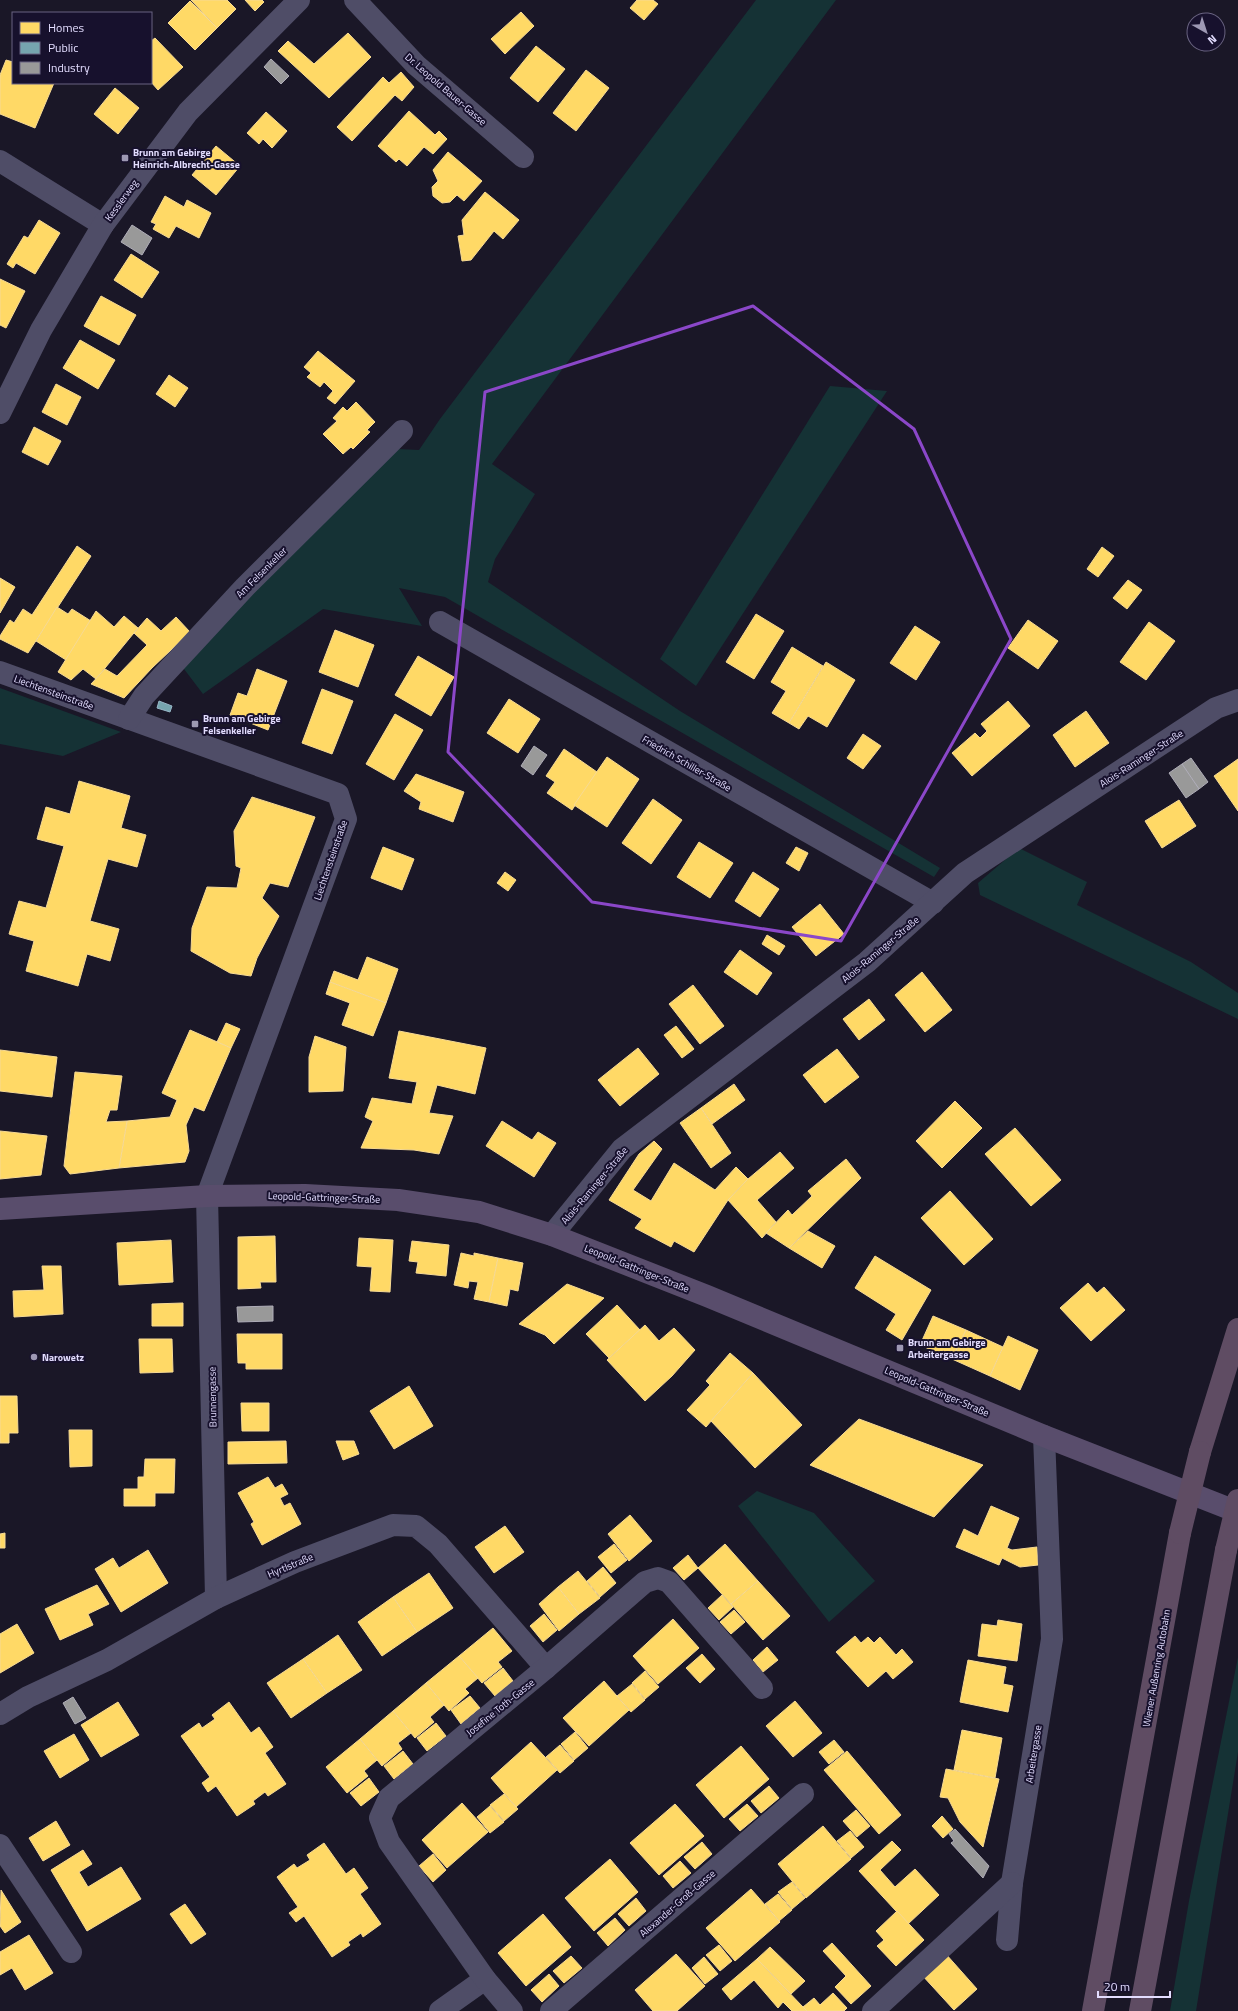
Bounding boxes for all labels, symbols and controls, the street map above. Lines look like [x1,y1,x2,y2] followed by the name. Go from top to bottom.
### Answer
[12,12,152,84] legend
[1186,12,1226,52] north arrow
[48,18,84,37] text: Homes
[1204,31,1220,48] text: N
[48,38,78,57] text: Public
[402,50,490,129] street label: Dr. Leopold Bauer-Gasse
[48,58,90,77] text: Industry
[133,145,240,172] place label: Brunn am Gebirge Heinrich-Albrecht-Gasse
[120,153,130,163] marker: Brunn am Gebirge Heinrich-Albrecht-Gasse
[101,176,142,224] street label: Kesslerweg
[232,543,291,601] street label: Am Felsenkeller
[12,671,96,714] street label: Liechtensteinstraße
[203,711,281,738] place label: Brunn am Gebirge Felsenkeller
[190,719,200,729] marker: Brunn am Gebirge Felsenkeller
[1096,726,1186,791] street label: Alois-Raminger-Straße
[639,732,734,795] street label: Friedrich Schiller-Straße
[310,818,351,902] street label: Liechtensteinstraße
[838,912,922,986] street label: Alois-Raminger-Straße
[557,1143,631,1227] street label: Alois-Raminger-Straße
[268,1188,380,1207] street label: Leopold-Gattringer-Straße
[582,1240,692,1296] street label: Leopold-Gattringer-Straße
[908,1335,986,1362] place label: Brunn am Gebirge Arbeitergasse
[895,1343,905,1353] marker: Brunn am Gebirge Arbeitergasse
[42,1350,85,1365] place label: Narowetz
[29,1352,39,1362] marker: Narowetz
[882,1363,991,1420] street label: Leopold-Gattringer-Straße
[204,1367,221,1427] street label: Brunnengasse
[265,1549,315,1582] street label: Hyrtlstraße
[1139,1608,1174,1728] street label: Wiener Außenring Autobahn
[463,1675,538,1740] street label: Josefine Toth-Gasse
[1022,1724,1045,1784] street label: Arbeitergasse
[636,1866,719,1941] street label: Alexander-Groß-Gasse
[1098,1973,1170,1999] scale bar
[1104,1977,1130,1996] text: 20 m

